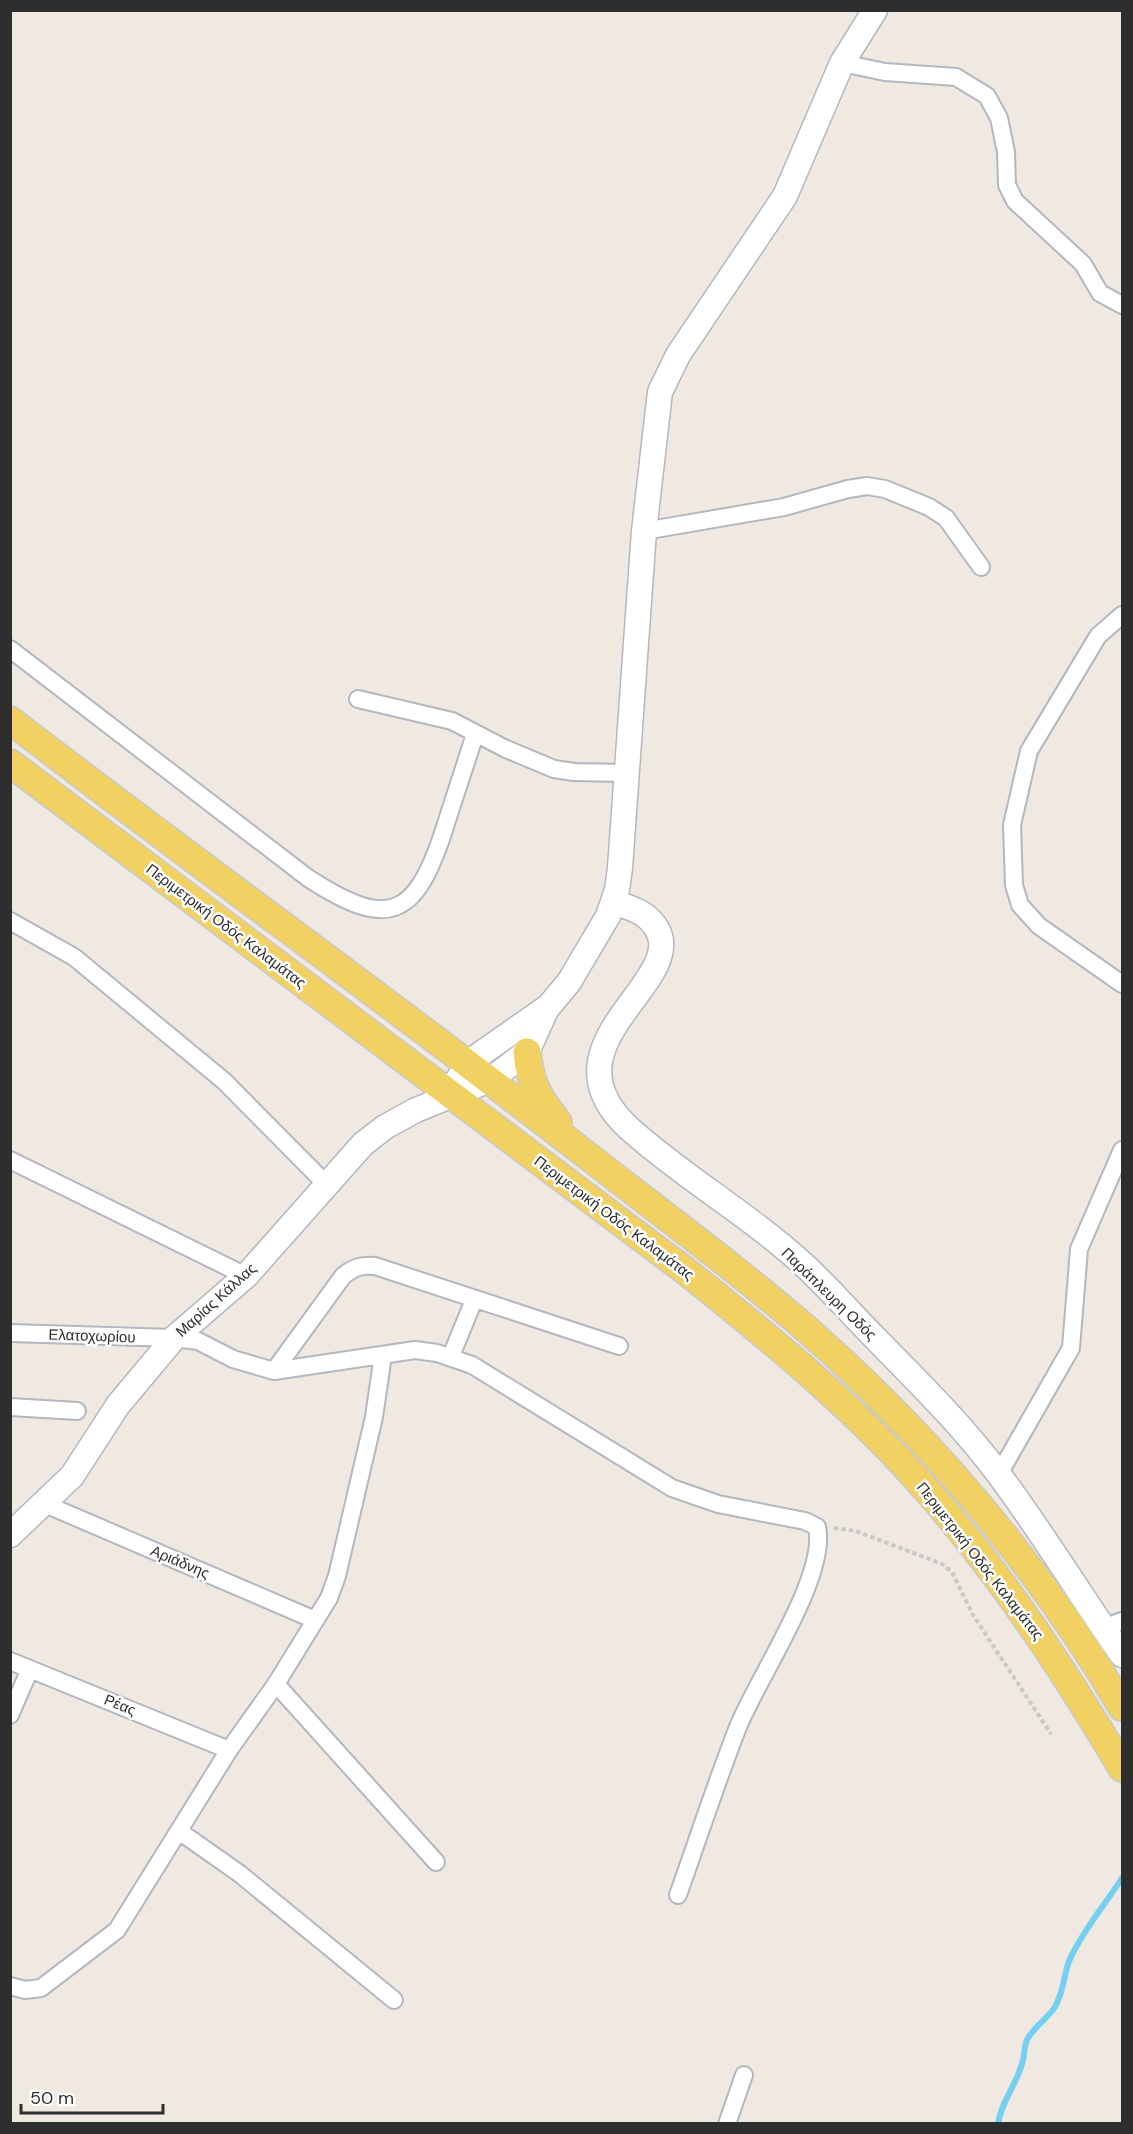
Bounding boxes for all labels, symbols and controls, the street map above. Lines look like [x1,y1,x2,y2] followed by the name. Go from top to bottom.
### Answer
[142,859,310,993] street label: Περιμετρική Οδός Καλαμάτας
[530,1151,698,1285] street label: Περιμετρική Οδός Καλαμάτας
[777,1243,881,1345] street label: Παράπλευρη Οδός
[171,1258,261,1342] street label: Μαρίας Κάλλας
[48,1324,136,1348] street label: Ελατοχωρίου
[912,1478,1048,1644] street label: Περιμετρική Οδός Καλαμάτας
[148,1541,212,1583] street label: Αριάδνης
[101,1690,139,1720] street label: Ρέας
[21,2077,164,2115] scale bar
[30,2086,74,2110] text: 50 m

